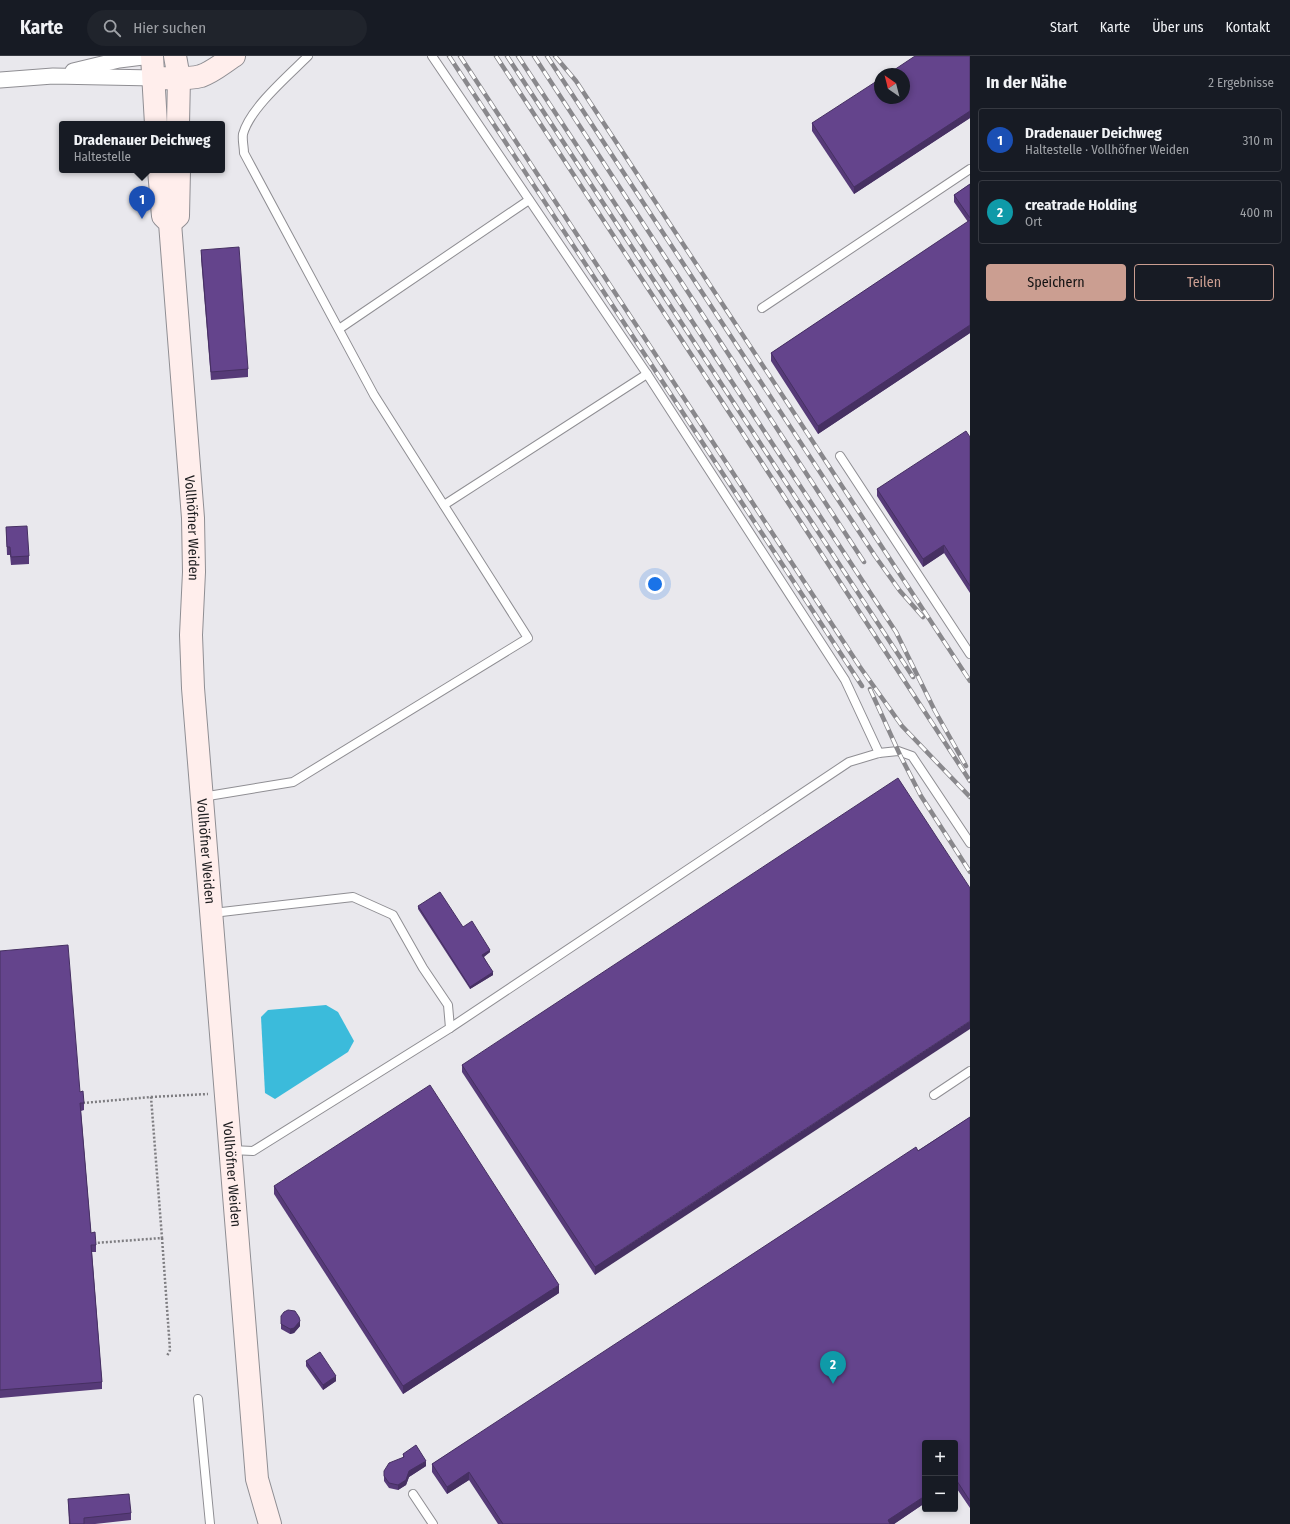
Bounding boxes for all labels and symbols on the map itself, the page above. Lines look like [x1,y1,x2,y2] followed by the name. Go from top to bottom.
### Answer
[874,68,910,104] north arrow
[129,186,155,219] pin: 1
[181,475,202,581] street label: Vollhöfner Weiden
[645,574,665,594] your location
[193,798,218,905] street label: Vollhöfner Weiden
[219,1121,245,1228] street label: Vollhöfner Weiden
[820,1351,846,1384] pin: 2

